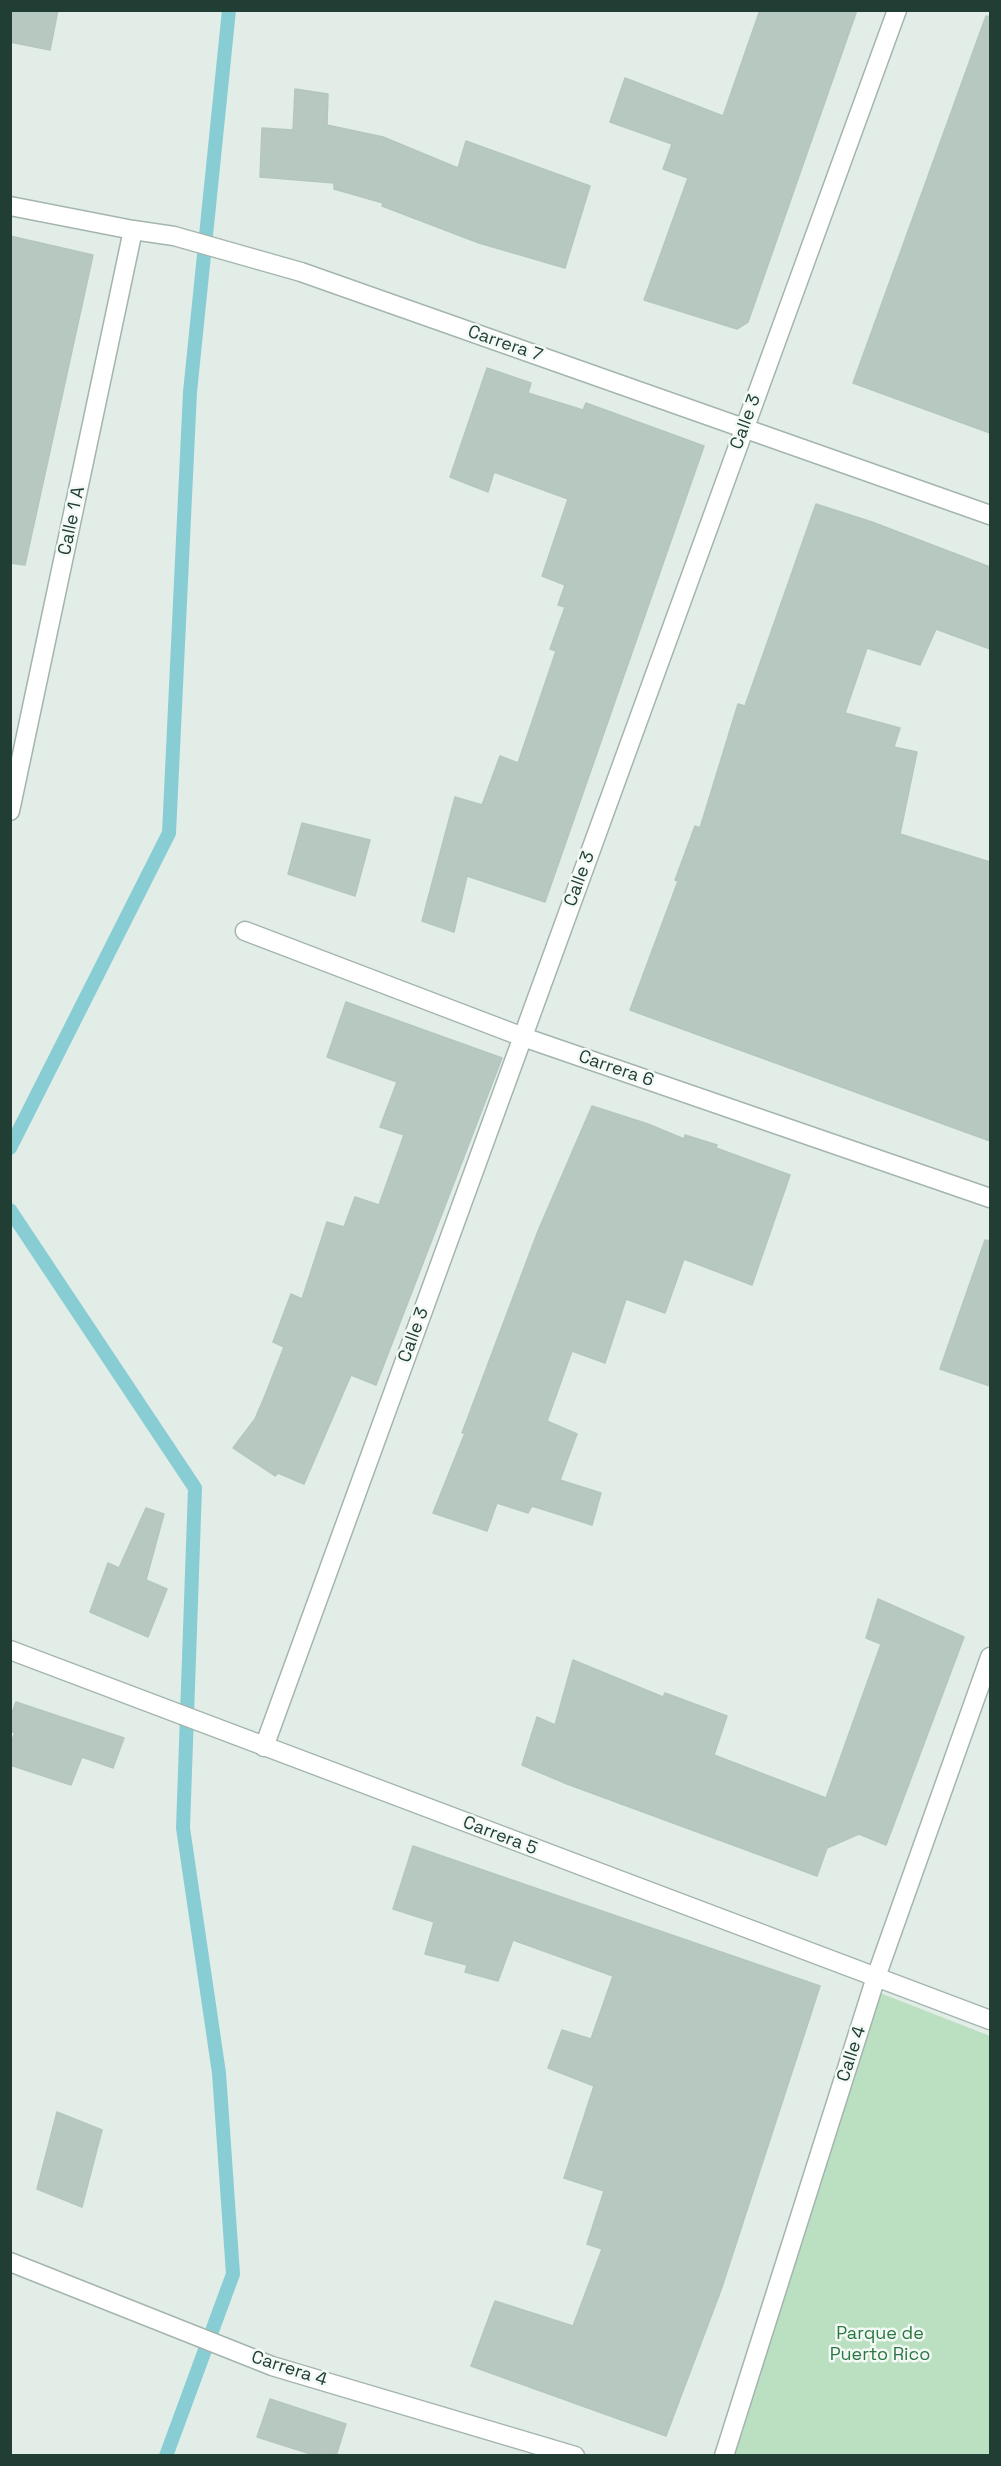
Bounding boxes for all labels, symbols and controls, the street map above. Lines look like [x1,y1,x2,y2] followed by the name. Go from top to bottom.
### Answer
[465,321,545,367] street label: Carrera 7
[726,392,766,452] street label: Calle 3
[54,485,90,557] street label: Calle 1 A
[560,849,600,909] street label: Calle 3
[575,1046,657,1092] street label: Carrera 6
[394,1305,434,1365] street label: Calle 3
[460,1812,540,1860] street label: Carrera 5
[833,2023,871,2085] street label: Calle 4
[830,2323,930,2366] park label: Parque de Puerto Rico
[248,2347,330,2391] street label: Carrera 4

